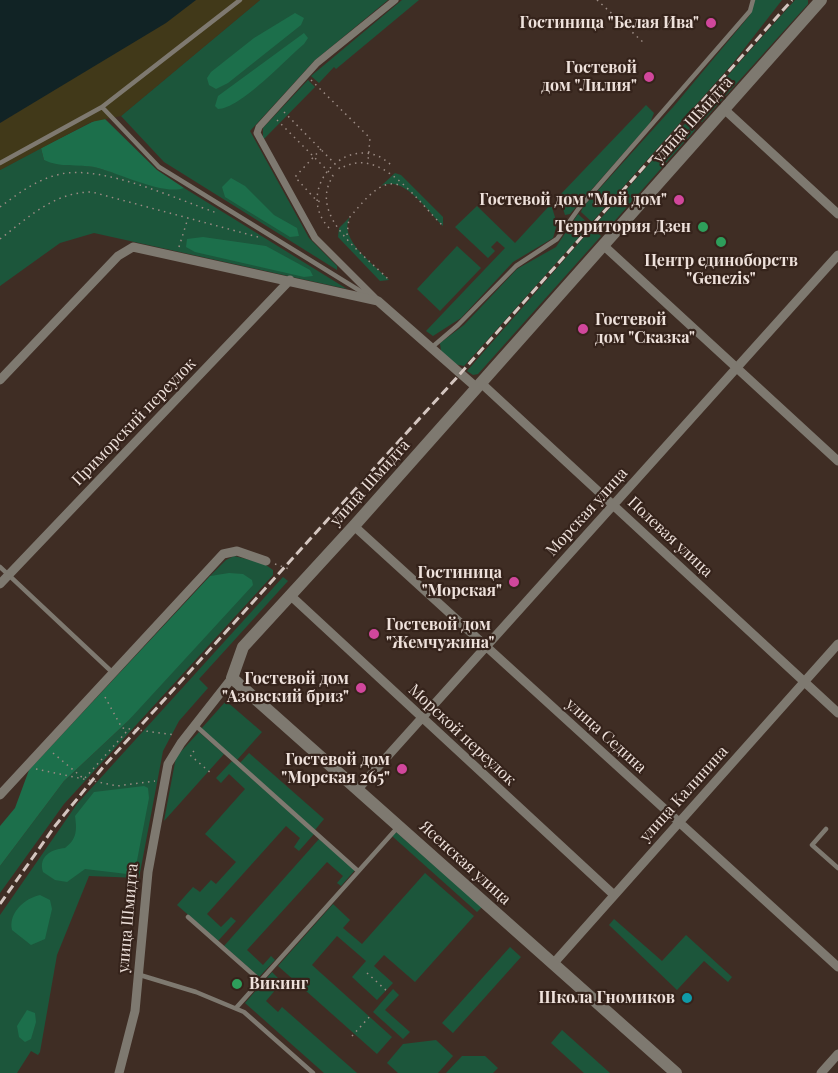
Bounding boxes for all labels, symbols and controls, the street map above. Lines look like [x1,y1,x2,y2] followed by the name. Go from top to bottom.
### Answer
[520,13,699,33] place label: Гостиница "Белая Ива"
[704,16,718,30] marker: Гостиница "Белая Ива"
[541,58,637,96] place label: Гостевой дом "Лилия"
[642,70,656,84] marker: Гостевой дом "Лилия"
[649,73,737,167] street label: улица Шмидта
[479,190,667,210] place label: Гостевой дом "Мой дом"
[672,193,686,207] marker: Гостевой дом "Мой дом"
[555,217,691,237] place label: Территория Дзен
[696,220,710,234] marker: Территория Дзен
[714,235,728,249] marker: Центр единоборств "Genezis"
[644,251,798,289] place label: Центр единоборств "Genezis"
[595,310,695,348] place label: Гостевой дом "Сказка"
[576,322,590,336] marker: Гостевой дом "Сказка"
[68,354,200,490] street label: Приморский переулок
[326,436,414,530] street label: улица Шмидта
[542,464,632,560] street label: Морская улица
[624,493,716,581] street label: Полевая улица
[418,563,502,601] place label: Гостиница "Морская"
[507,575,521,589] marker: Гостиница "Морская"
[386,615,494,653] place label: Гостевой дом "Жемчужина"
[367,627,381,641] marker: Гостевой дом "Жемчужина"
[222,669,349,707] place label: Гостевой дом "Азовский бриз"
[404,680,520,790] street label: Морской переулок
[354,681,368,695] marker: Гостевой дом "Азовский бриз"
[562,695,650,777] street label: улица Седина
[636,742,732,846] street label: улица Калинина
[281,750,390,788] place label: Гостевой дом "Морская 265"
[395,762,409,776] marker: Гостевой дом "Морская 265"
[415,817,515,909] street label: Ясенская улица
[114,862,142,974] street label: улица Шмидта
[249,974,308,994] place label: Викинг
[230,977,244,991] marker: Викинг
[538,988,675,1008] place label: Школа Гномиков
[680,991,694,1005] marker: Школа Гномиков

